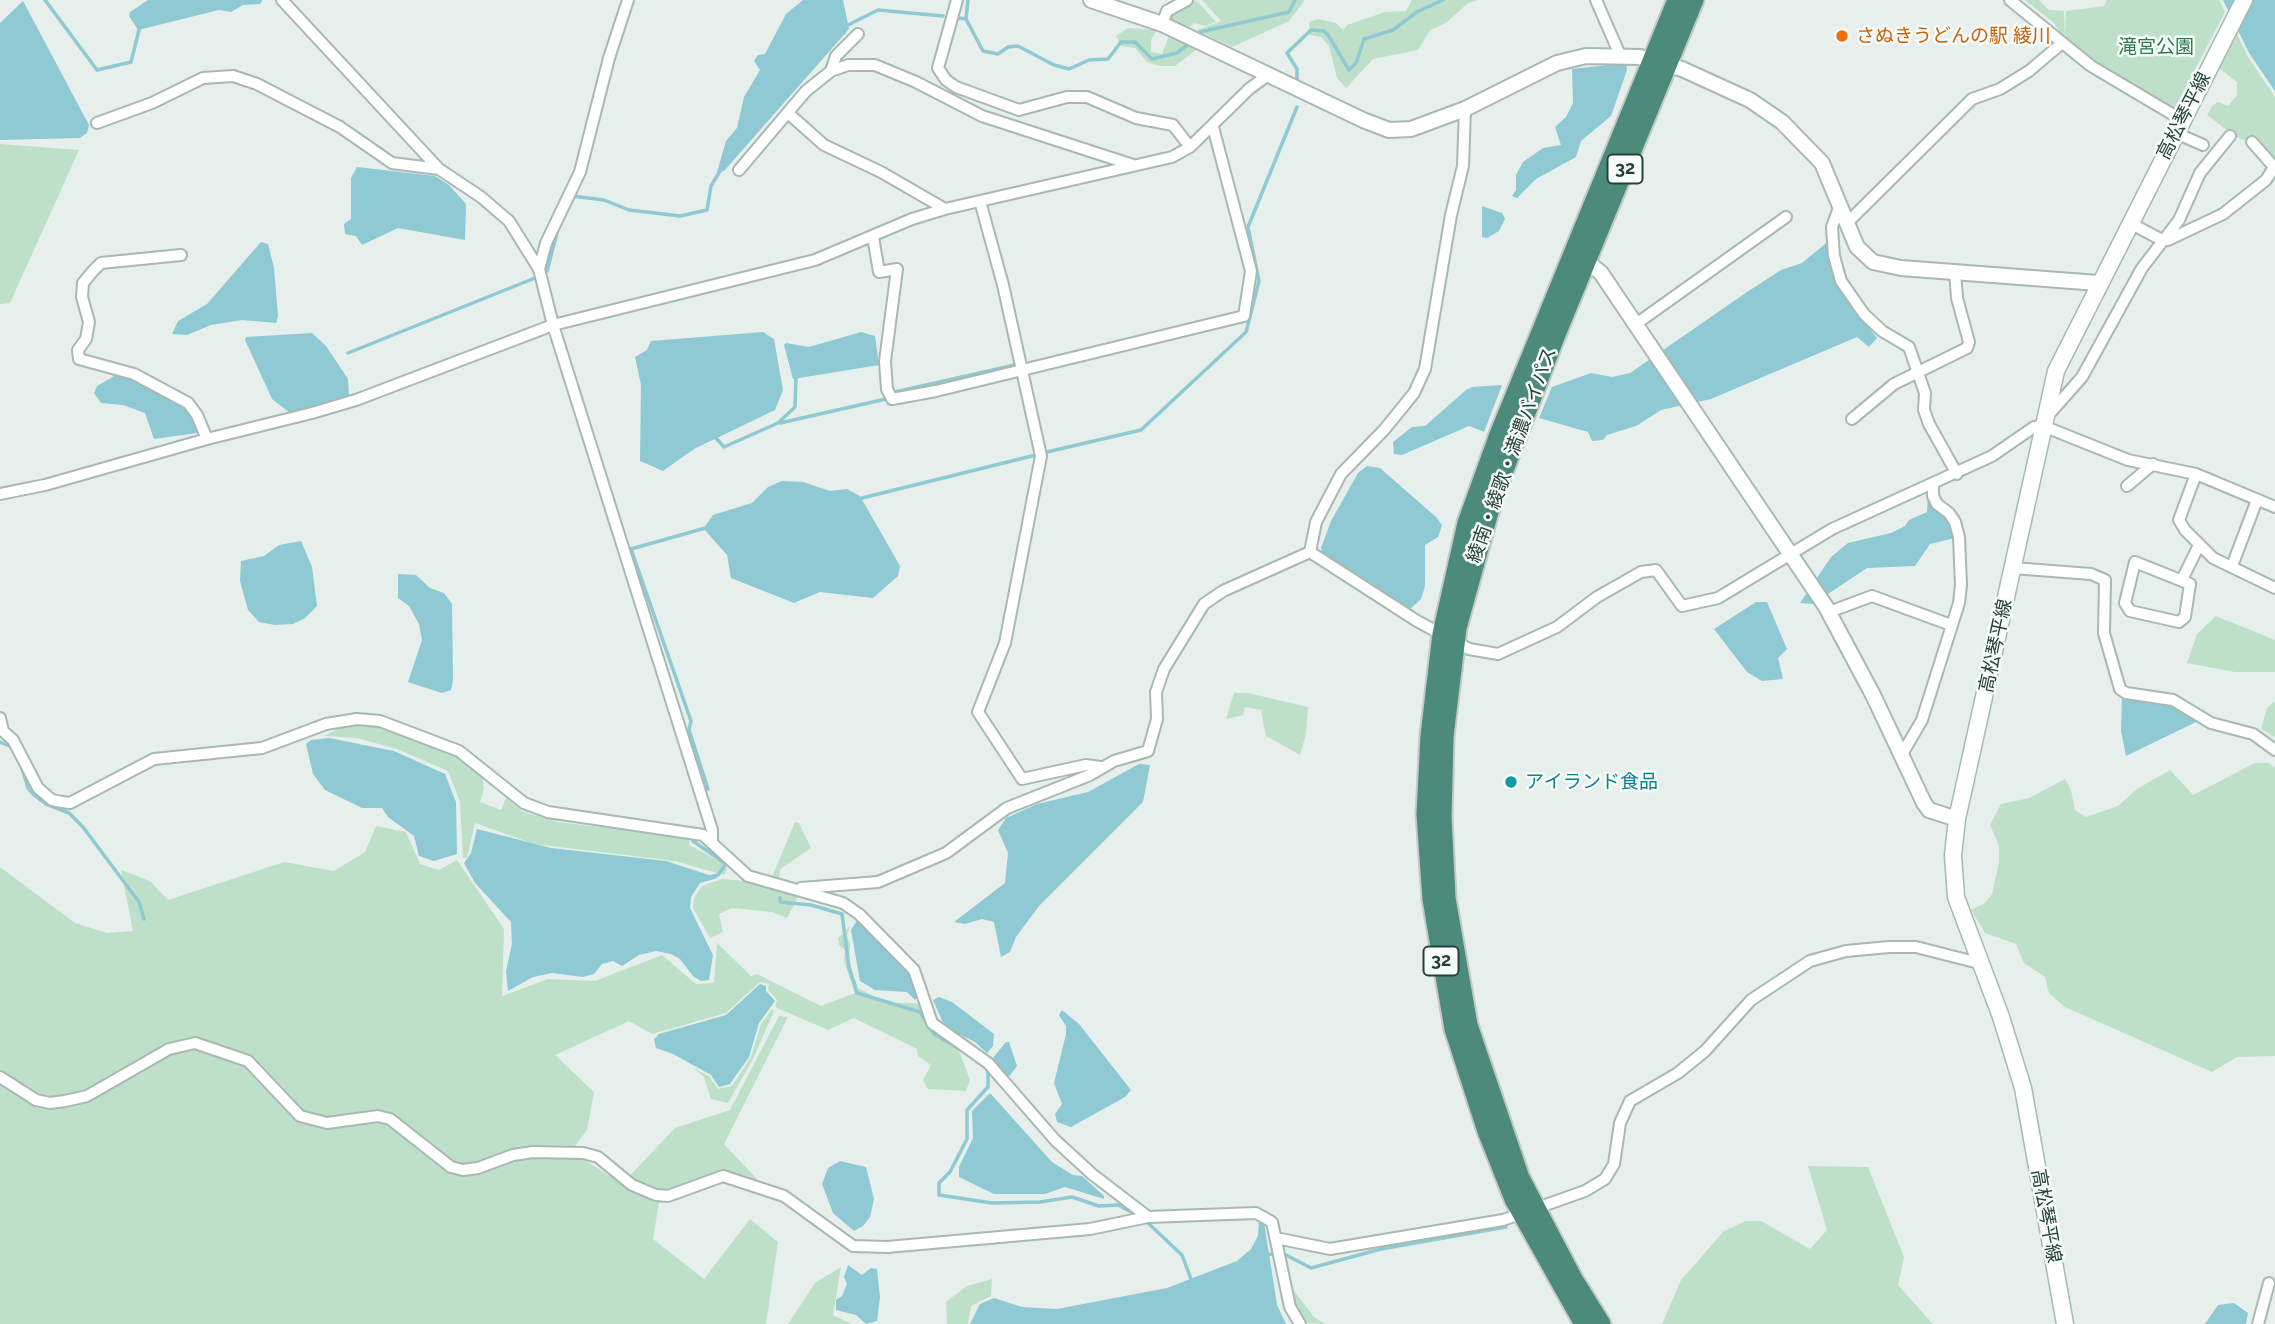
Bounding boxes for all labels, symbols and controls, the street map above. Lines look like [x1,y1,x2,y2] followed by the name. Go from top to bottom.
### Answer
[1856,25,2051,47] place label: さぬきうどんの駅 綾川
[1834,28,1850,44] marker: さぬきうどんの駅 綾川
[2118,36,2194,58] park label: 滝宮公園
[2152,69,2216,163] street label: 高松琴平線
[1608,154,1642,184] road number: 32
[1462,344,1562,566] street label: 綾南・綾歌・満濃バイパス
[1975,597,2017,695] street label: 高松琴平線
[1525,771,1658,793] place label: アイランド食品
[1503,774,1519,790] marker: アイランド食品
[1424,946,1458,976] road number: 32
[2027,1167,2065,1265] street label: 高松琴平線

